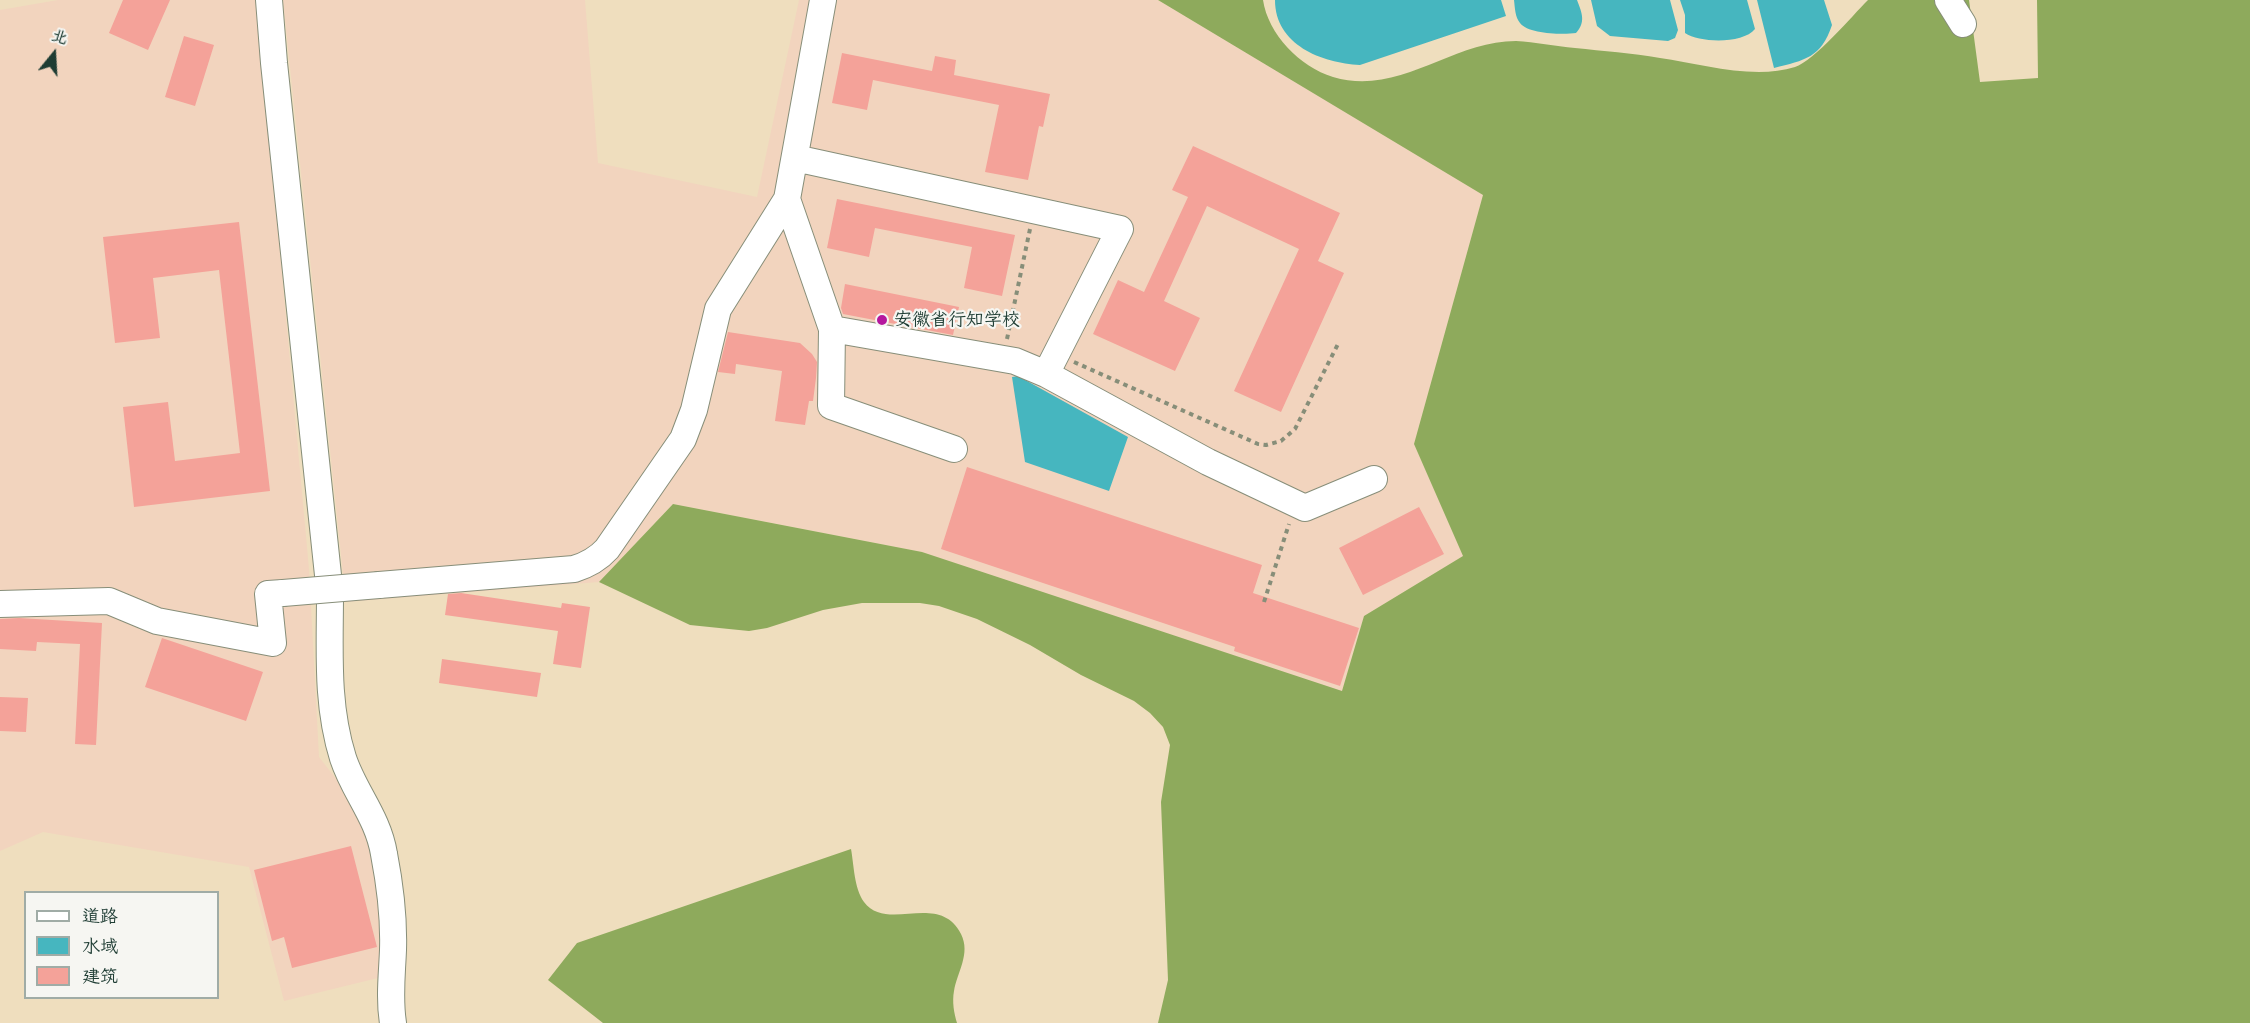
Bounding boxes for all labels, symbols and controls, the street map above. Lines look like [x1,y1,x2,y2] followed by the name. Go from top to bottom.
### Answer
[48,20,72,53] text: 北
[24,24,84,84] north arrow
[894,309,1020,331] place label: 安徽省行知学校
[875,313,889,327] marker: 安徽省行知学校
[24,891,219,999] legend
[82,900,118,932] text: 道路
[82,930,118,962] text: 水域
[82,960,118,992] text: 建筑

